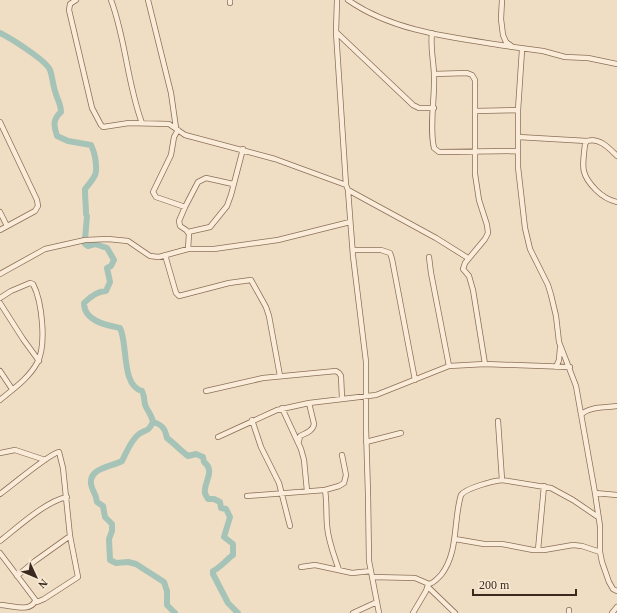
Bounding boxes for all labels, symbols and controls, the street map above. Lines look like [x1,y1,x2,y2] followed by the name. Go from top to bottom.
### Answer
[16,557,56,597] north arrow
[473,571,576,597] scale bar
[36,577,50,591] text: N
[479,578,510,592] text: 200 m

